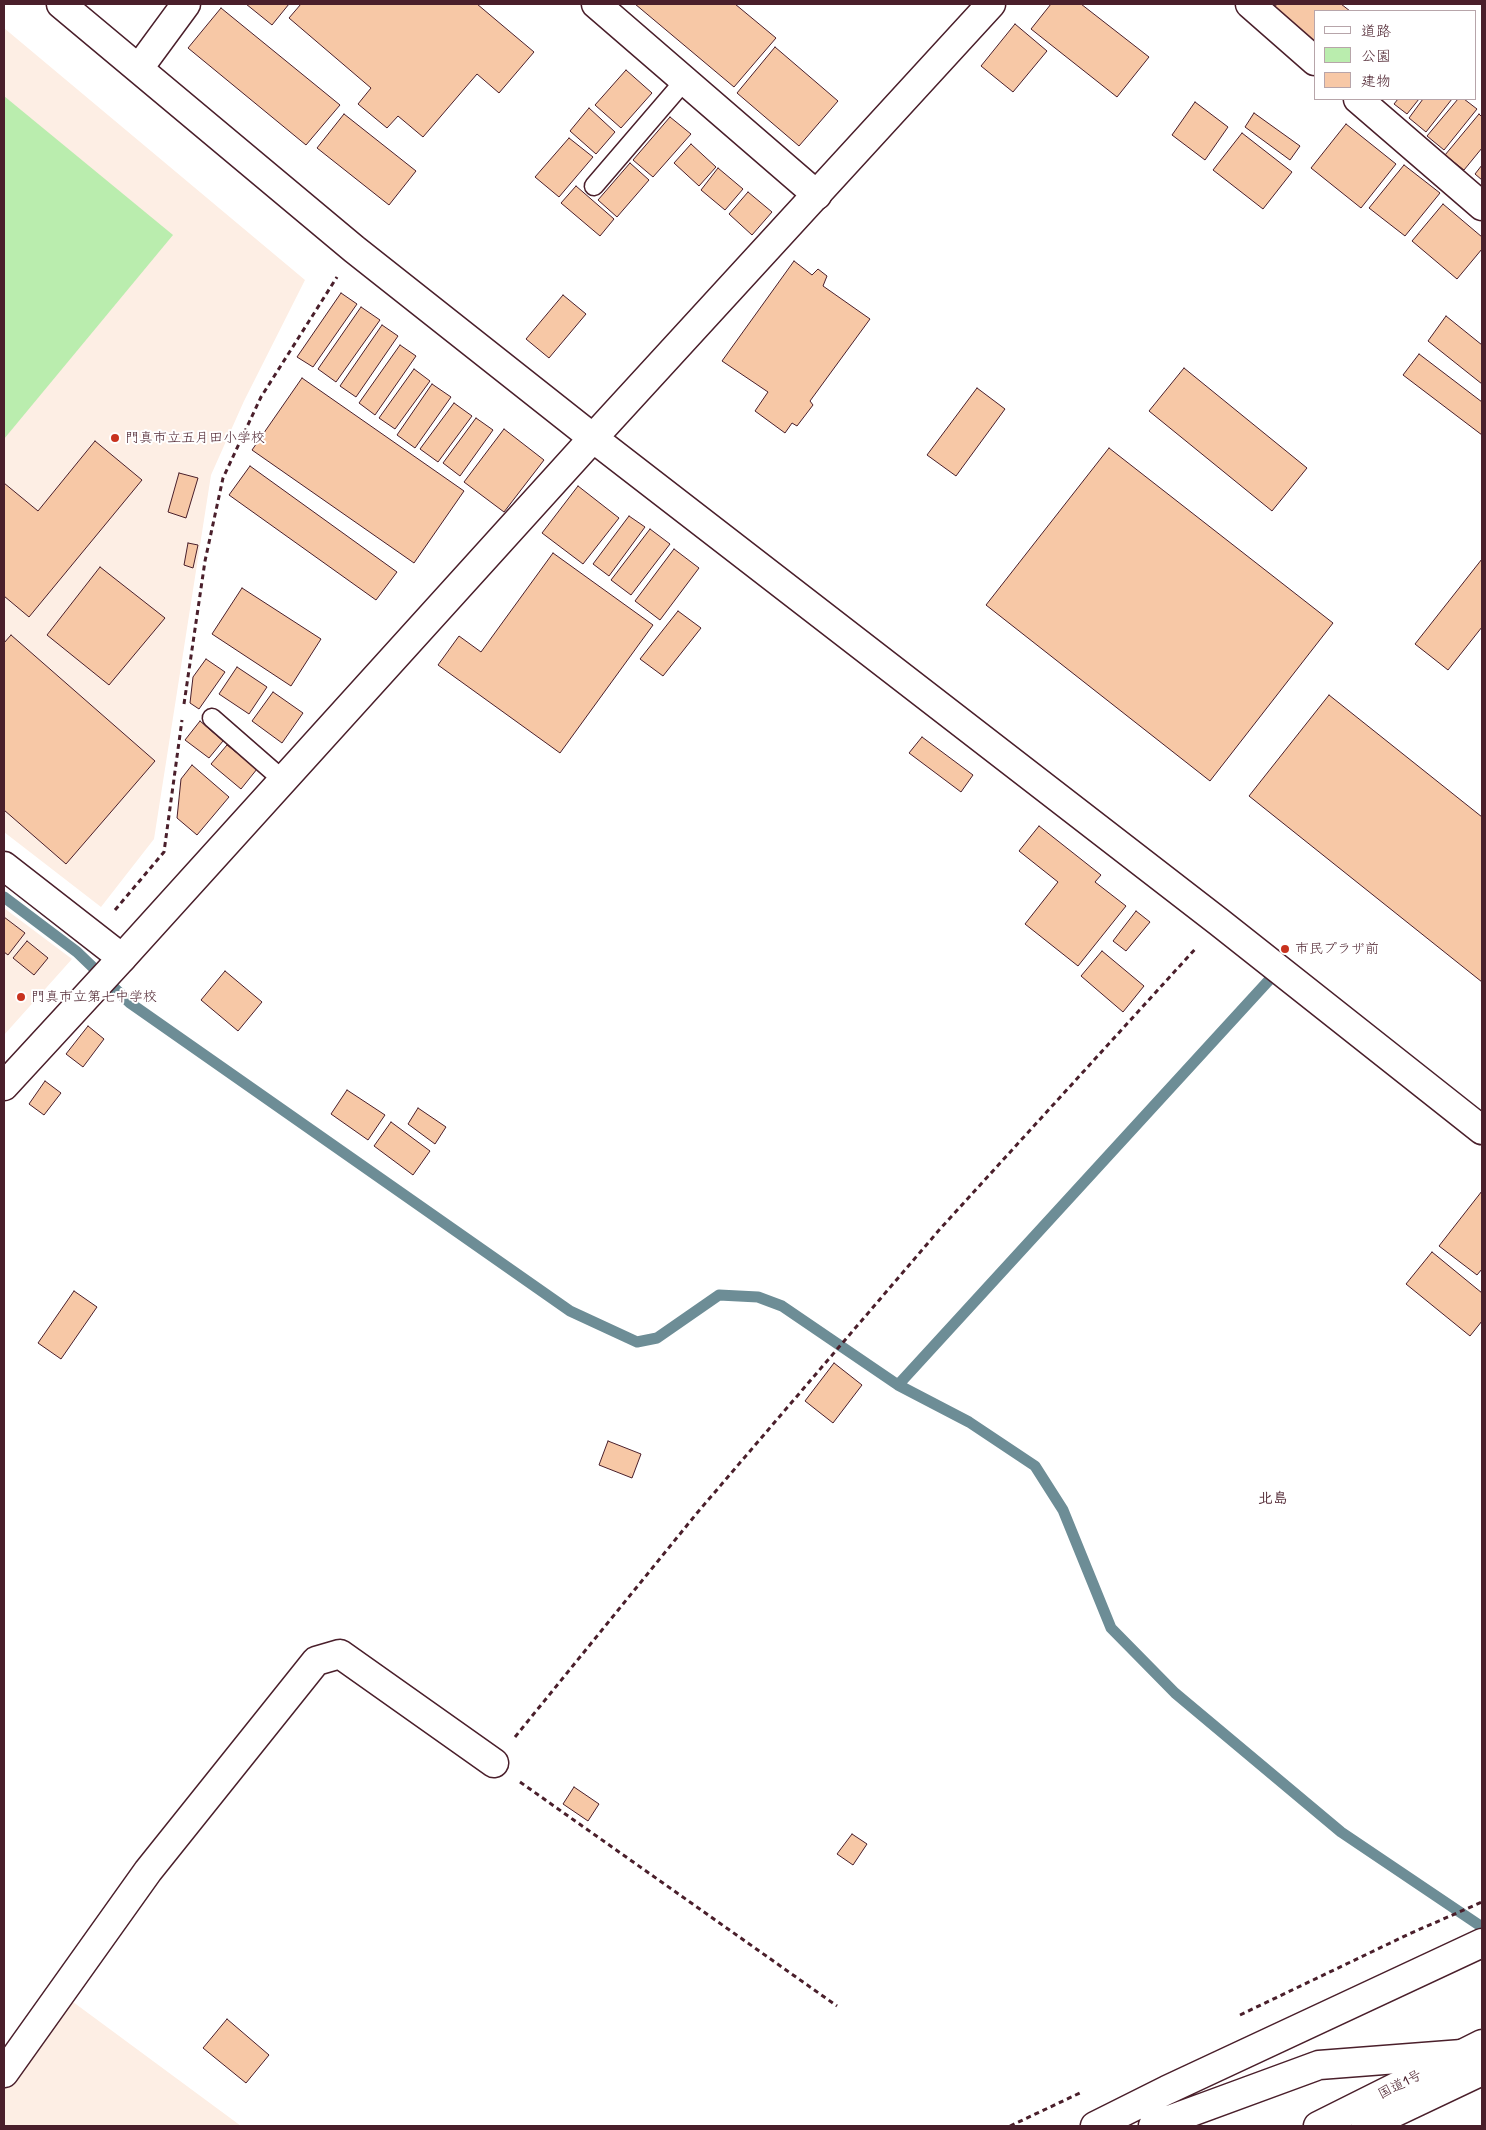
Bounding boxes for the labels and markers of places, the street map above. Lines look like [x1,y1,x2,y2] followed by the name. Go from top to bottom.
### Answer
[125,430,265,446] place label: 門真市立五月田小学校
[109,432,121,444] marker: 門真市立五月田小学校
[1295,941,1379,957] place label: 市民プラザ前
[1279,943,1291,955] marker: 市民プラザ前
[31,989,157,1005] place label: 門真市立第七中学校
[15,991,27,1003] marker: 門真市立第七中学校

